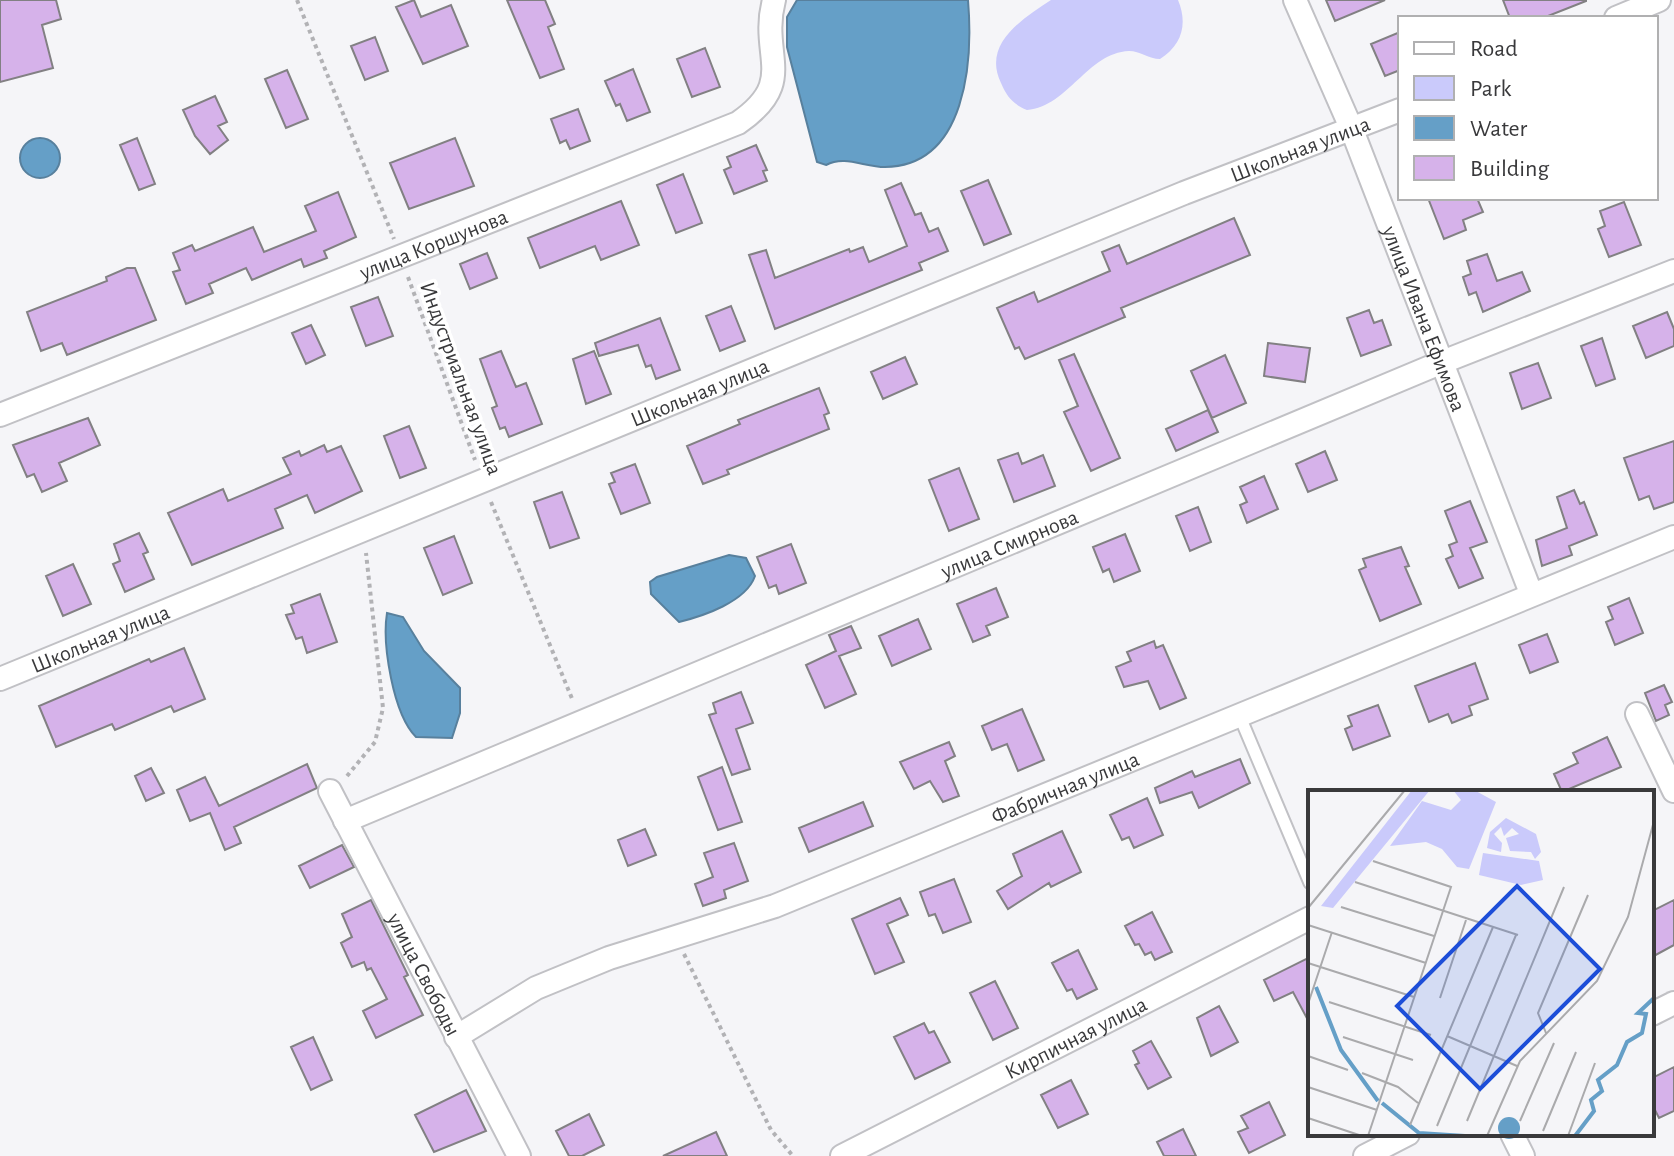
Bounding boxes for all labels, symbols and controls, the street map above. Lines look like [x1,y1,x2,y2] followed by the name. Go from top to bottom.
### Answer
[1398,16,1658,200] legend
[1470,37,1518,61] text: Road
[1470,77,1511,101] text: Park
[1227,113,1373,186] street label: Школьная улица
[1470,117,1528,141] text: Water
[1470,157,1549,181] text: Building
[356,205,511,284] street label: улица Коршунова
[1378,222,1470,415] street label: улица Ивана Ефимова
[416,279,506,478] street label: Индустриальная улица
[627,355,772,431] street label: Школьная улица
[937,506,1081,583] street label: улица Смирнова
[28,601,173,677] street label: Школьная улица
[988,748,1142,828] street label: Фабричная улица
[1308,790,1654,1136] inset map
[383,909,465,1039] street label: улица Свободы
[1001,993,1151,1083] street label: Кирпичная улица

